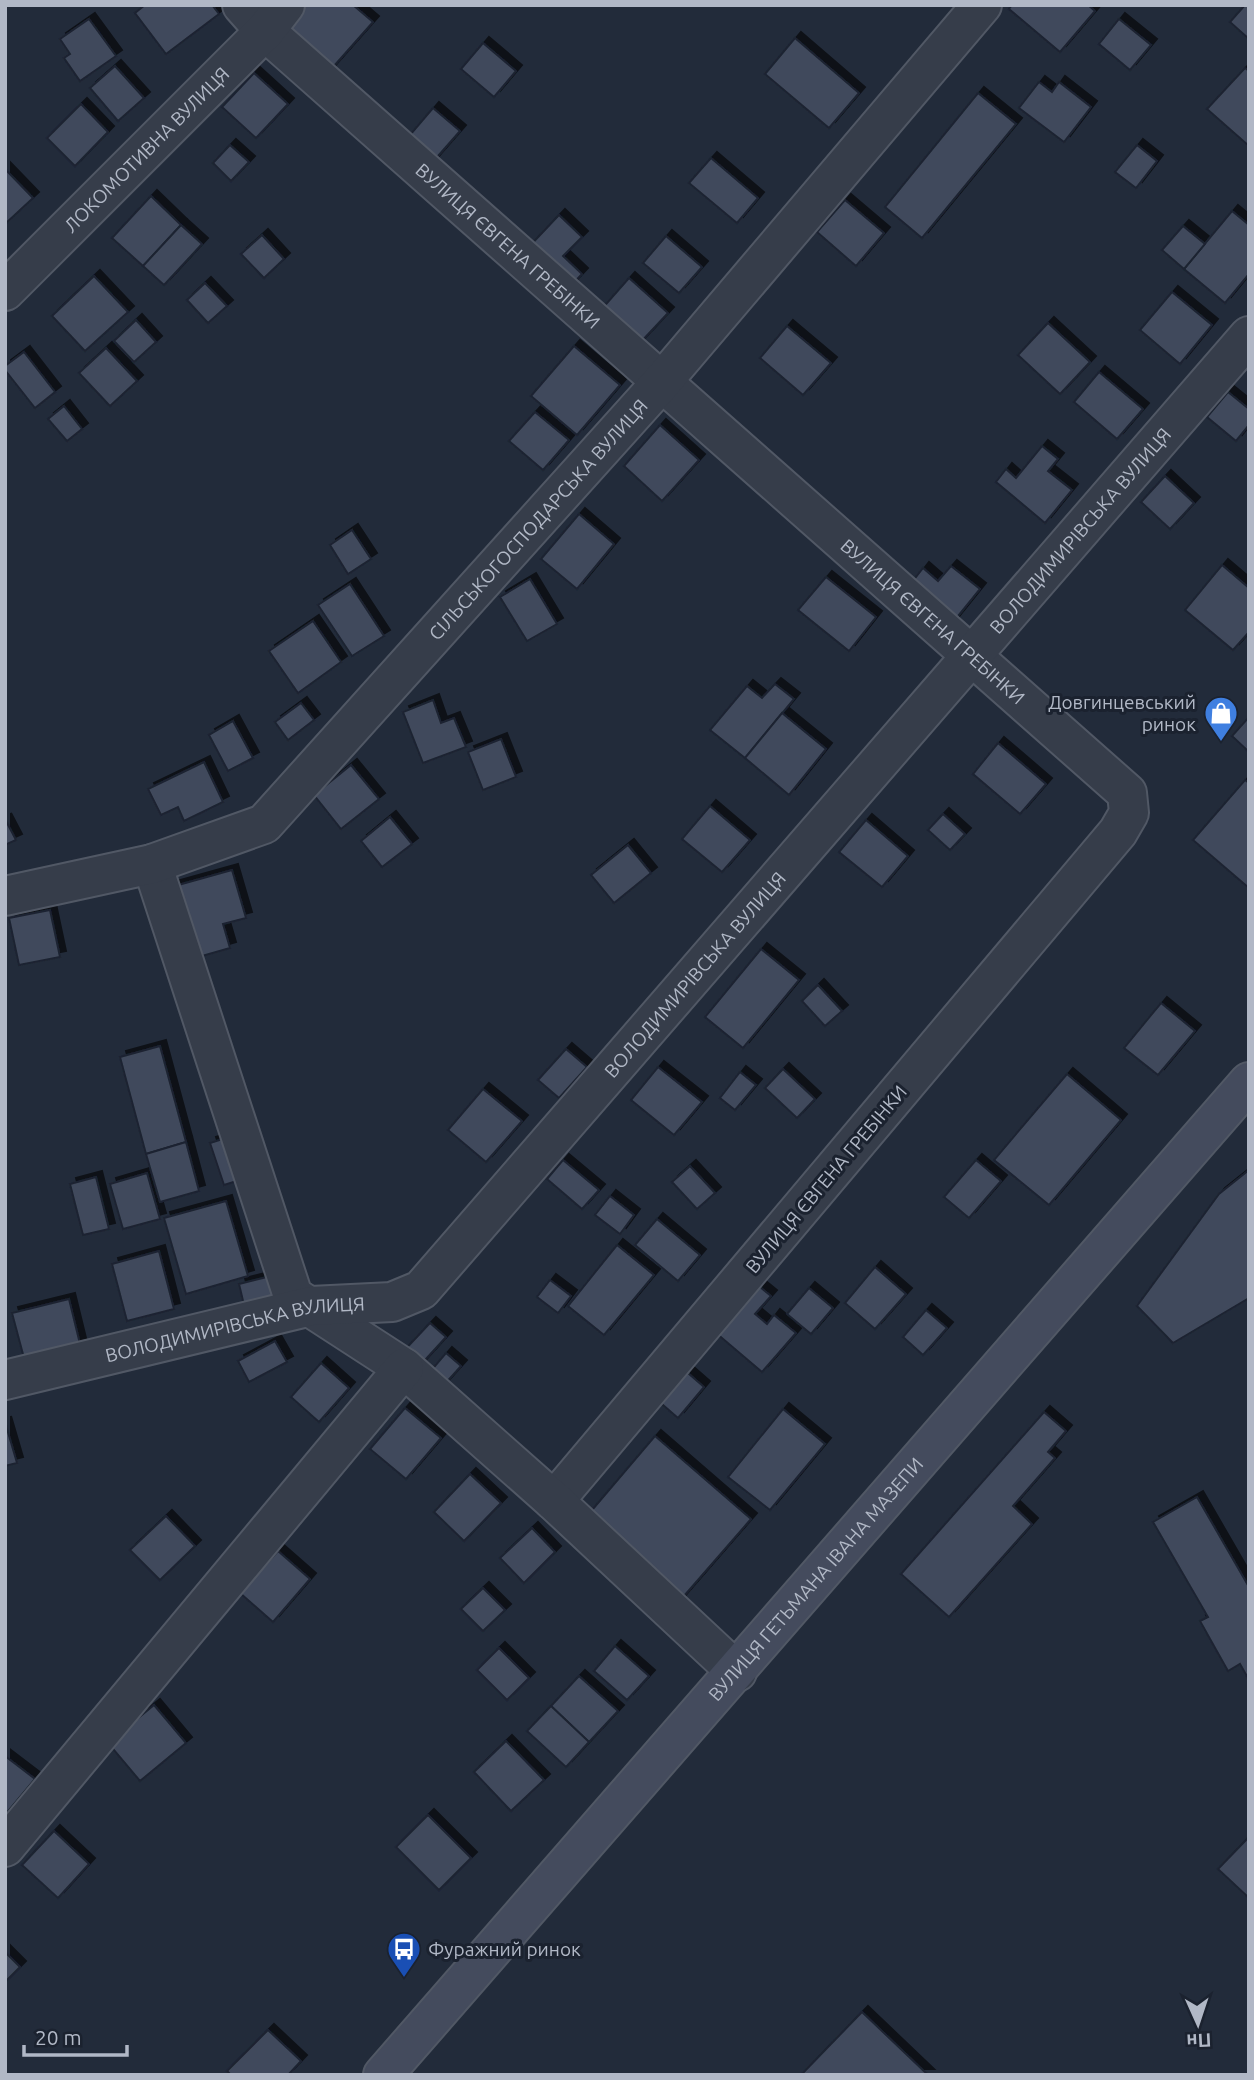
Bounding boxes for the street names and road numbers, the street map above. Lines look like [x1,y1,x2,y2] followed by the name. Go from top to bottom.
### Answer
[59,62,234,237] street label: ЛОКОМОТИВНА ВУЛИЦЯ
[411,159,605,333] street label: ВУЛИЦЯ ЄВГЕНА ГРЕБІНКИ
[424,395,652,644] street label: СІЛЬСЬКОГОСПОДАРСЬКА ВУЛИЦЯ
[985,423,1175,638] street label: ВОЛОДИМИРІВСЬКА ВУЛИЦЯ
[836,534,1029,708] street label: ВУЛИЦЯ ЄВГЕНА ГРЕБІНКИ
[600,867,790,1082] street label: ВОЛОДИМИРІВСЬКА ВУЛИЦЯ
[741,1081,911,1277] street label: ВУЛИЦЯ ЄВГЕНА ГРЕБІНКИ
[103,1292,365,1366] street label: ВОЛОДИМИРІВСЬКА ВУЛИЦЯ
[704,1453,927,1705] street label: ВУЛИЦЯ ГЕТЬМАНА ІВАНА МАЗЕПИ

